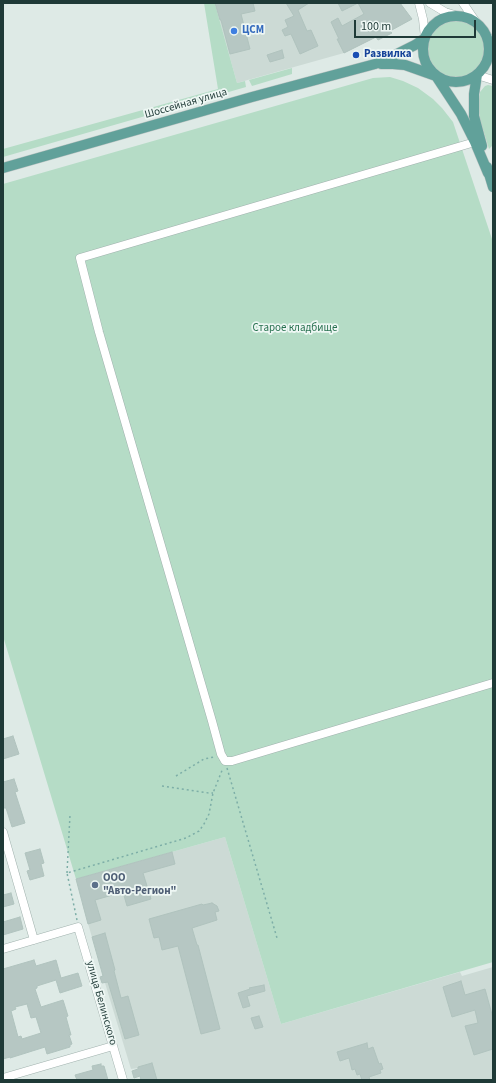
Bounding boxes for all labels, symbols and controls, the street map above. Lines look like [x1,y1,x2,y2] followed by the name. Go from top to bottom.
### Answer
[356,12,478,38] scale bar
[361,18,391,35] text: 100 m
[242,24,264,38] place label: ЦСМ
[229,26,239,36] marker: ЦСМ
[364,48,411,62] place label: Развилка
[351,50,361,60] marker: Развилка
[143,86,229,122] street label: Шоссейная улица
[253,322,337,336] park label: Старое кладбище
[103,872,176,898] place label: ООО "Авто-Регион"
[90,880,100,890] marker: ООО "Авто-Регион"
[83,959,119,1047] street label: улица Белинского

